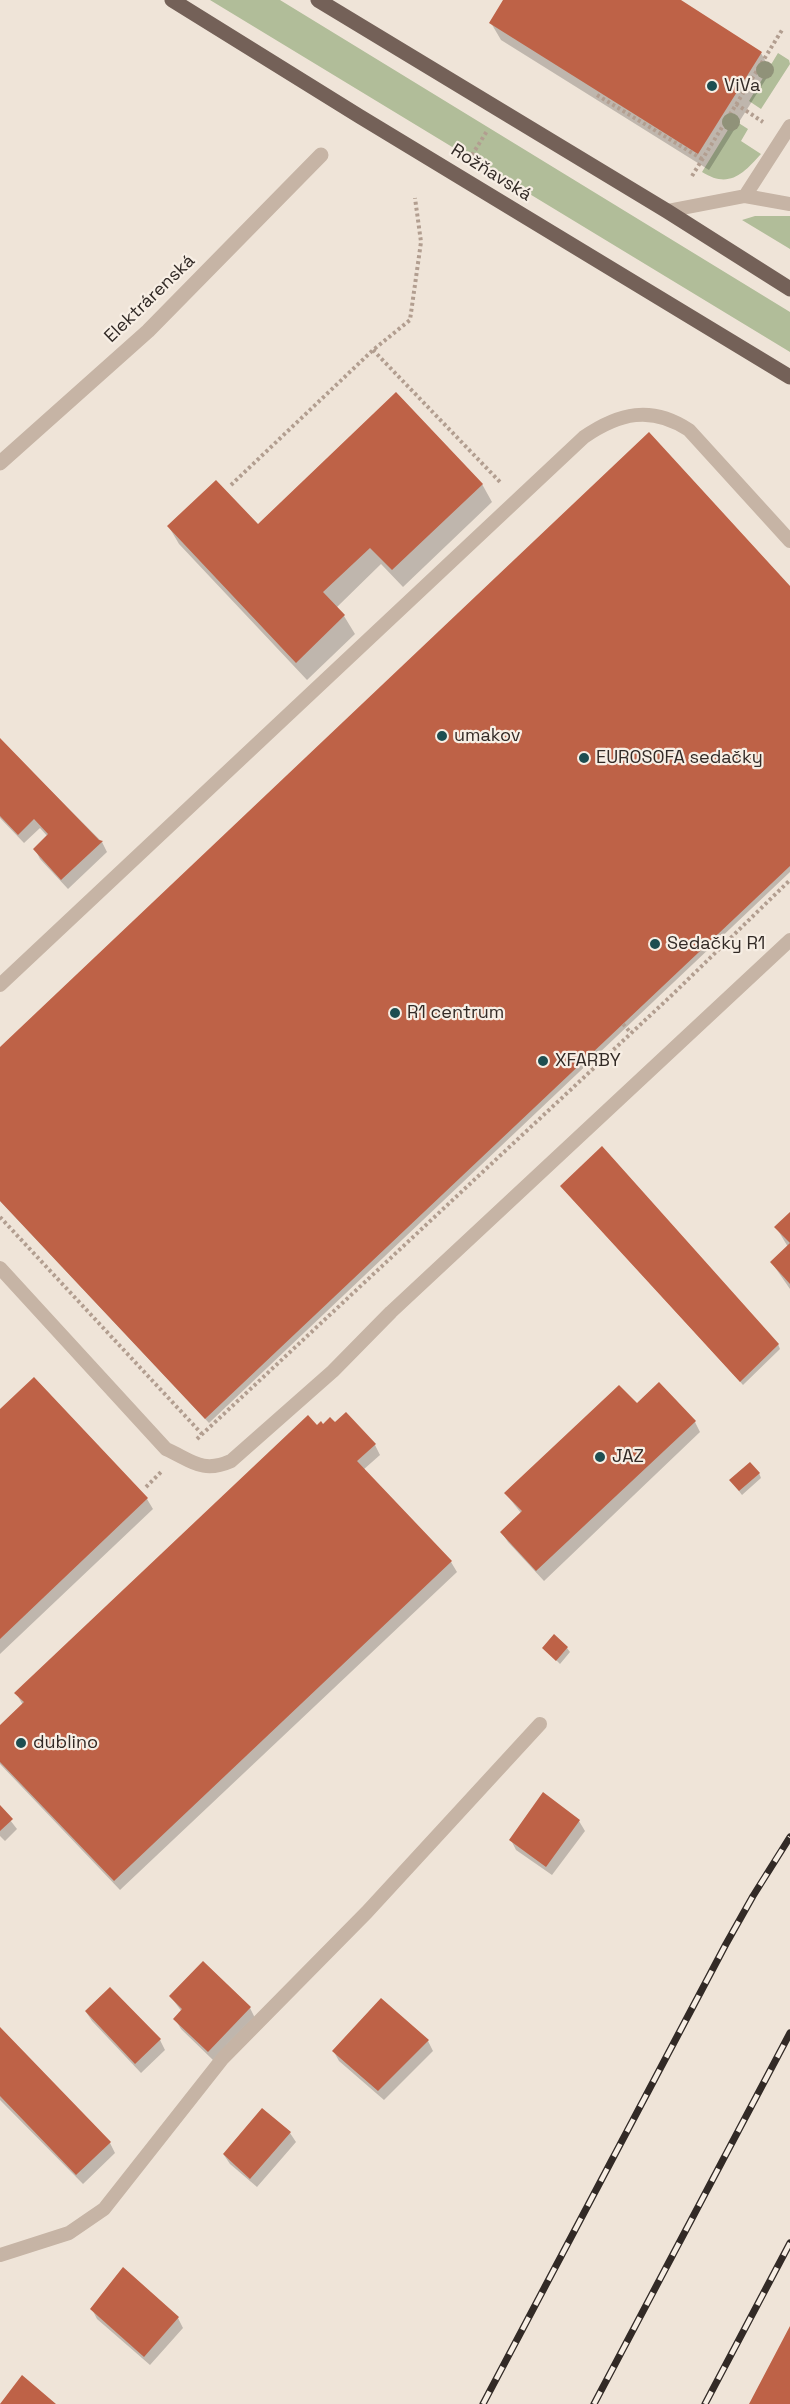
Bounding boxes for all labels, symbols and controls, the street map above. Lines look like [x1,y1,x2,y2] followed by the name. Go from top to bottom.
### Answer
[724,75,760,97] place label: ViVa
[705,79,719,93] marker: ViVa
[447,140,535,206] street label: Rožňavská
[100,250,200,348] street label: Elektrárenská
[454,725,521,747] place label: umakov
[435,729,449,743] marker: umakov
[596,747,763,769] place label: EUROSOFA sedačky
[577,751,591,765] marker: EUROSOFA sedačky
[667,933,765,955] place label: Sedačky R1
[648,937,662,951] marker: Sedačky R1
[407,1002,504,1024] place label: R1 centrum
[388,1006,402,1020] marker: R1 centrum
[555,1050,621,1072] place label: XFARBY
[536,1054,550,1068] marker: XFARBY
[612,1446,644,1468] place label: JAZ
[593,1450,607,1464] marker: JAZ
[33,1732,98,1754] place label: dublino
[14,1736,28,1750] marker: dublino

